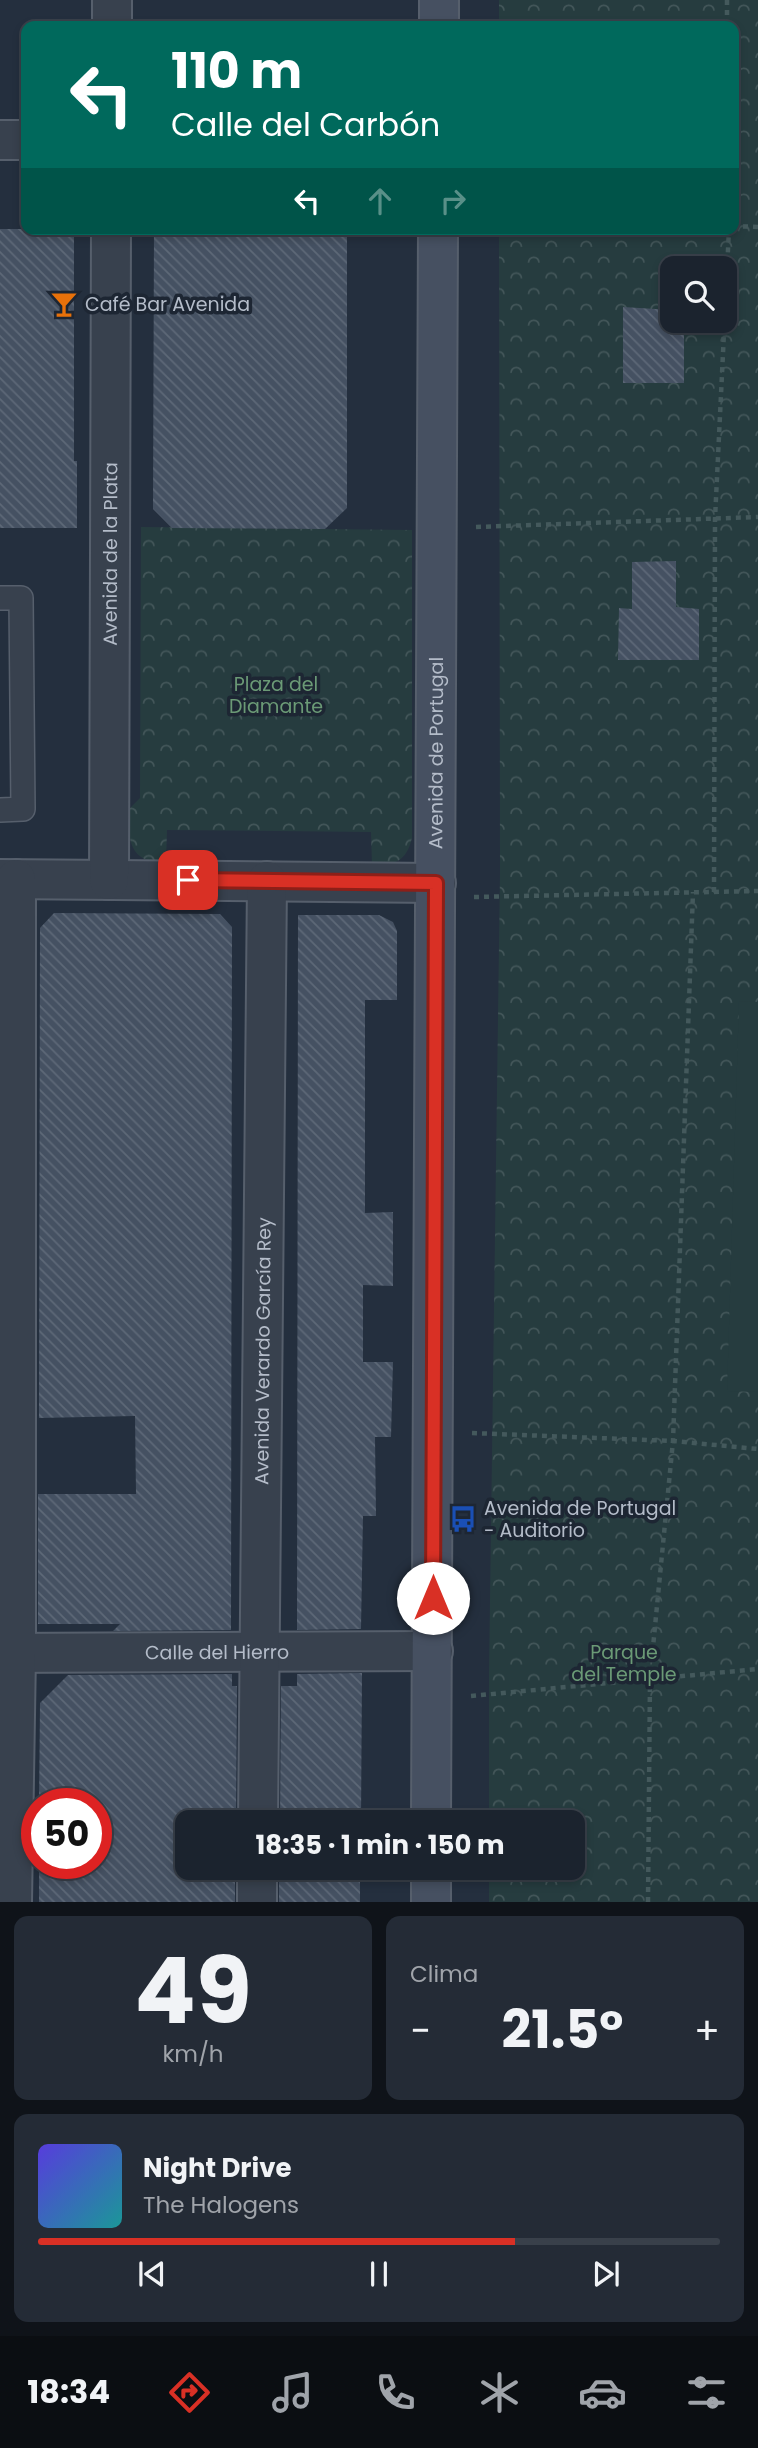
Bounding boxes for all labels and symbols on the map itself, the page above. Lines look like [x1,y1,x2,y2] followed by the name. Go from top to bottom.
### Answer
[49,289,79,319] bar icon: Café Bar Avenida
[85,291,250,318] place label: Café Bar Avenida
[96,462,124,646] street label: Avenida de la Plata
[422,657,450,849] street label: Avenida de Portugal
[229,671,323,720] park label: Plaza del Diamante
[158,850,218,910] pin
[248,1217,277,1485] street label: Avenida Verardo García Rey
[484,1495,676,1544] place label: Avenida de Portugal - Auditorio
[448,1504,478,1534] bus stop icon: Avenida de Portugal - Auditorio
[396,1561,470,1635] position arrow
[145,1638,289,1666] street label: Calle del Hierro
[571,1639,677,1688] park label: Parque del Temple
[21,1788,112,1879] speed limit sign: 50

